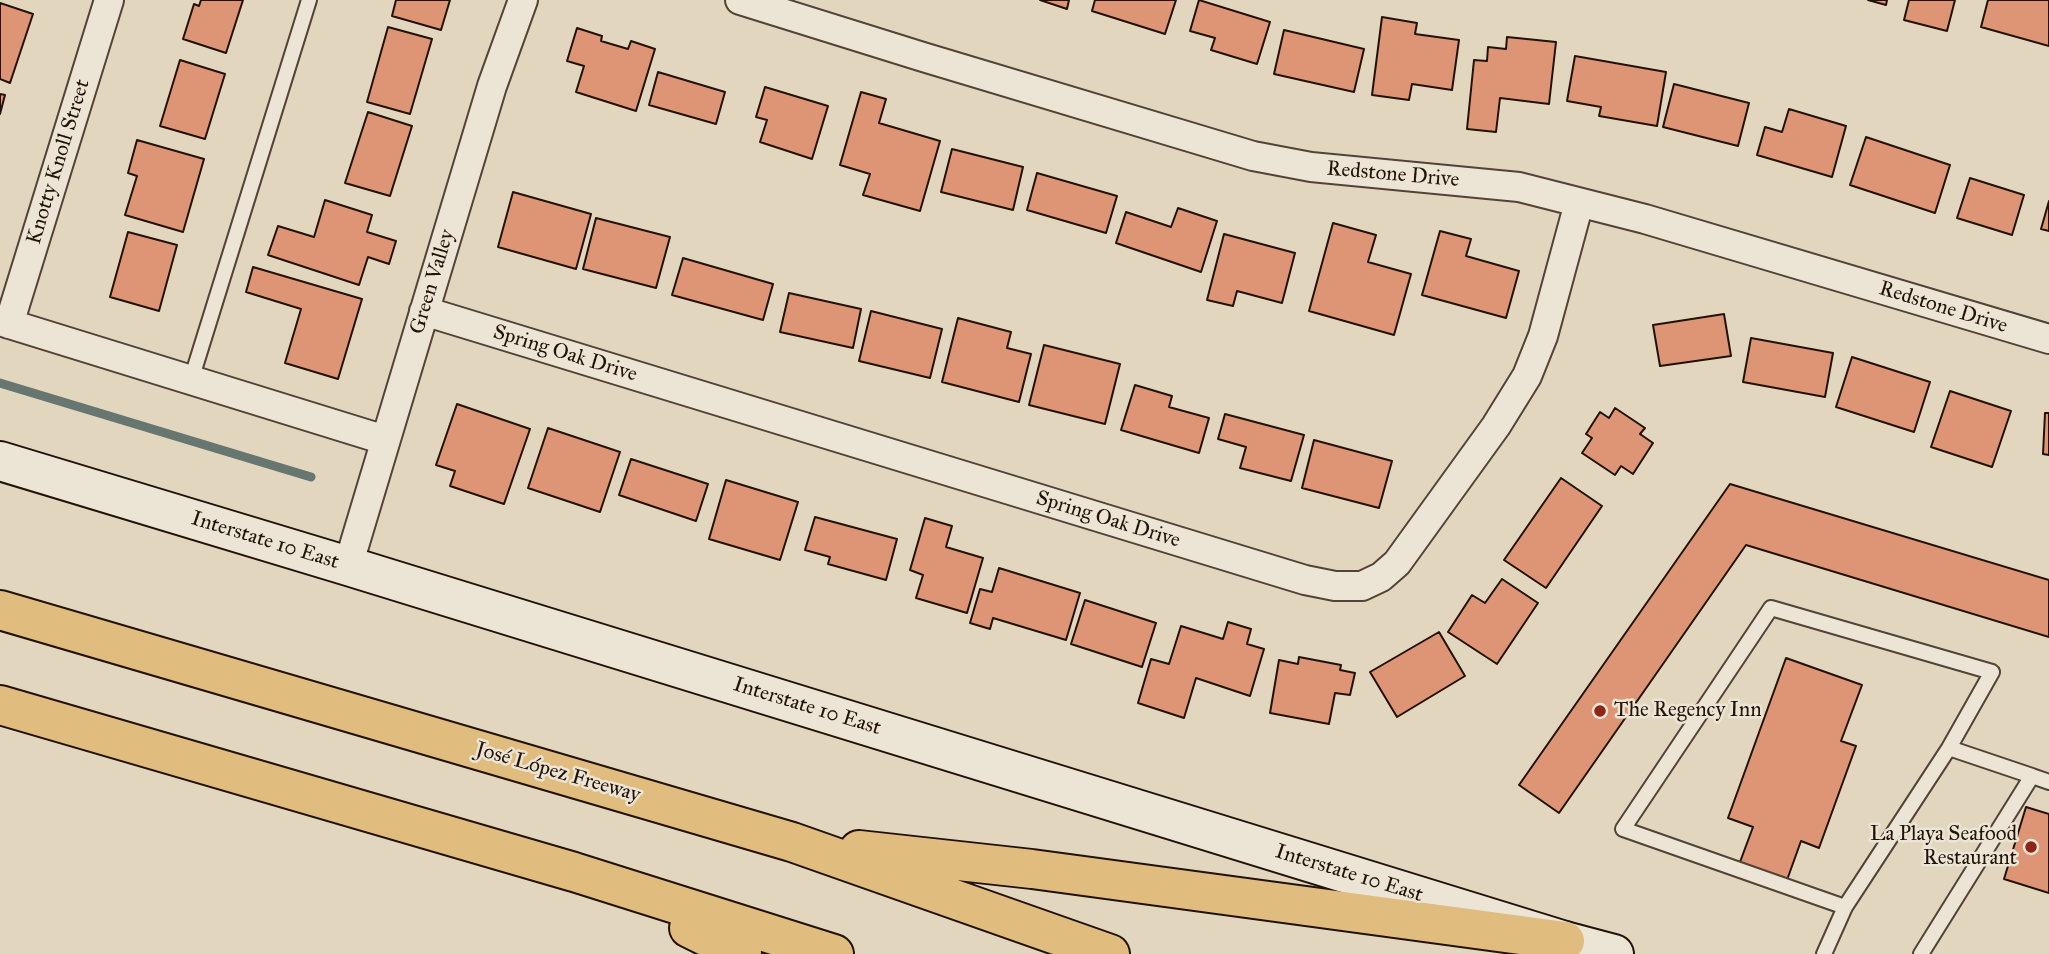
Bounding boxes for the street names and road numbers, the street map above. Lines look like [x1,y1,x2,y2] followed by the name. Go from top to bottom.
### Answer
[22,76,96,248] street label: Knotty Knoll Street
[1326,157,1460,193] street label: Redstone Drive
[405,227,461,337] street label: Green Valley
[1876,277,2010,339] street label: Redstone Drive
[490,320,640,388] street label: Spring Oak Drive
[1033,486,1183,554] street label: Spring Oak Drive
[188,507,342,575] street label: Interstate 10 East
[730,673,884,741] street label: Interstate 10 East
[473,737,643,809] street label: José López Freeway
[1272,840,1426,908] street label: Interstate 10 East

